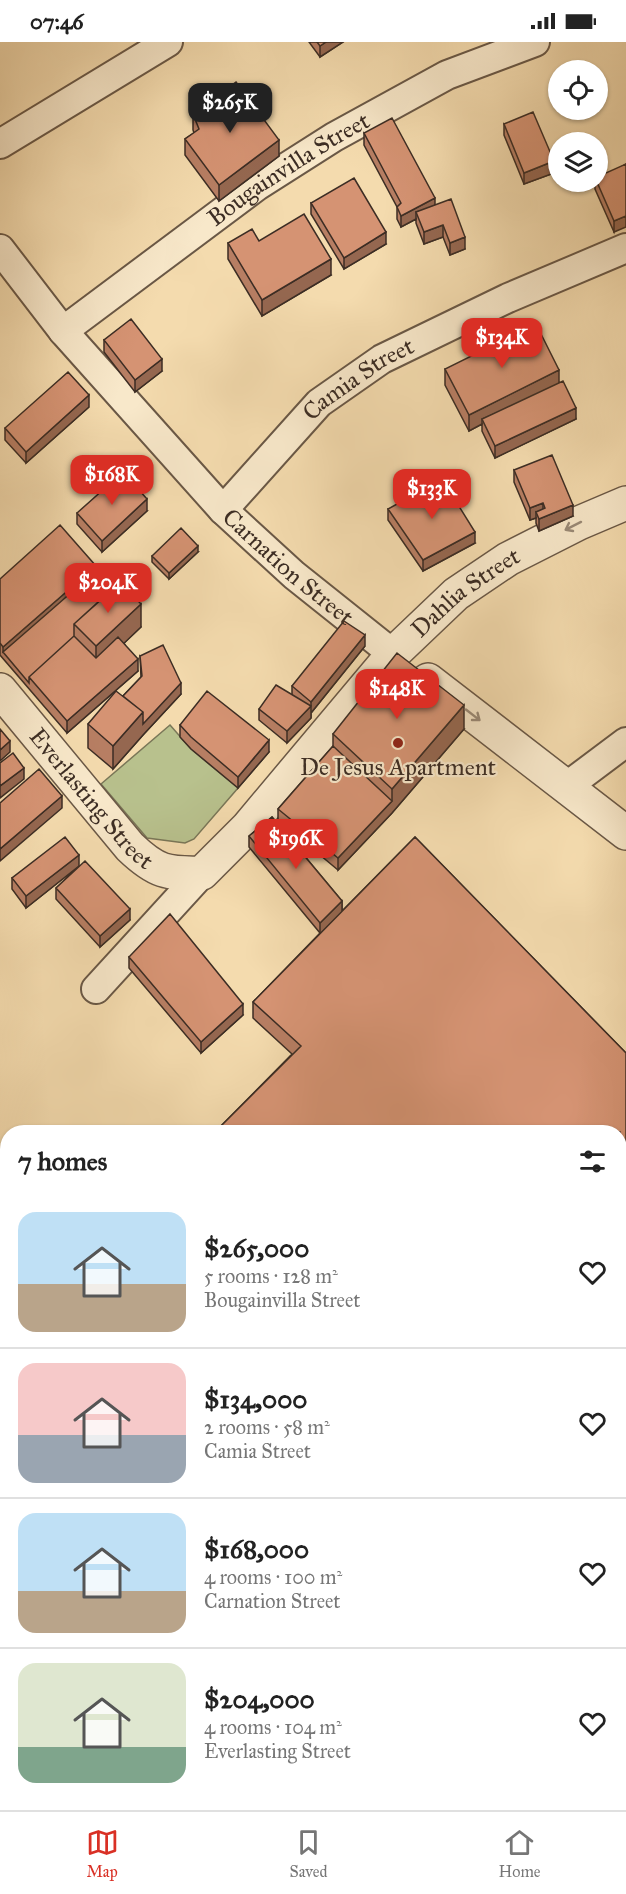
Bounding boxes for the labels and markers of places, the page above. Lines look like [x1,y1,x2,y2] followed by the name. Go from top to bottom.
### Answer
[188,83,272,134] pin: $265K
[460,318,544,369] pin: $134K
[70,455,154,506] pin: $168K
[390,469,474,520] pin: $133K
[66,563,150,614] pin: $204K
[355,669,439,720] pin: $148K
[391,736,405,750] marker: De Jesus Apartment
[300,752,497,782] place label: De Jesus Apartment
[254,819,338,870] pin: $196K

